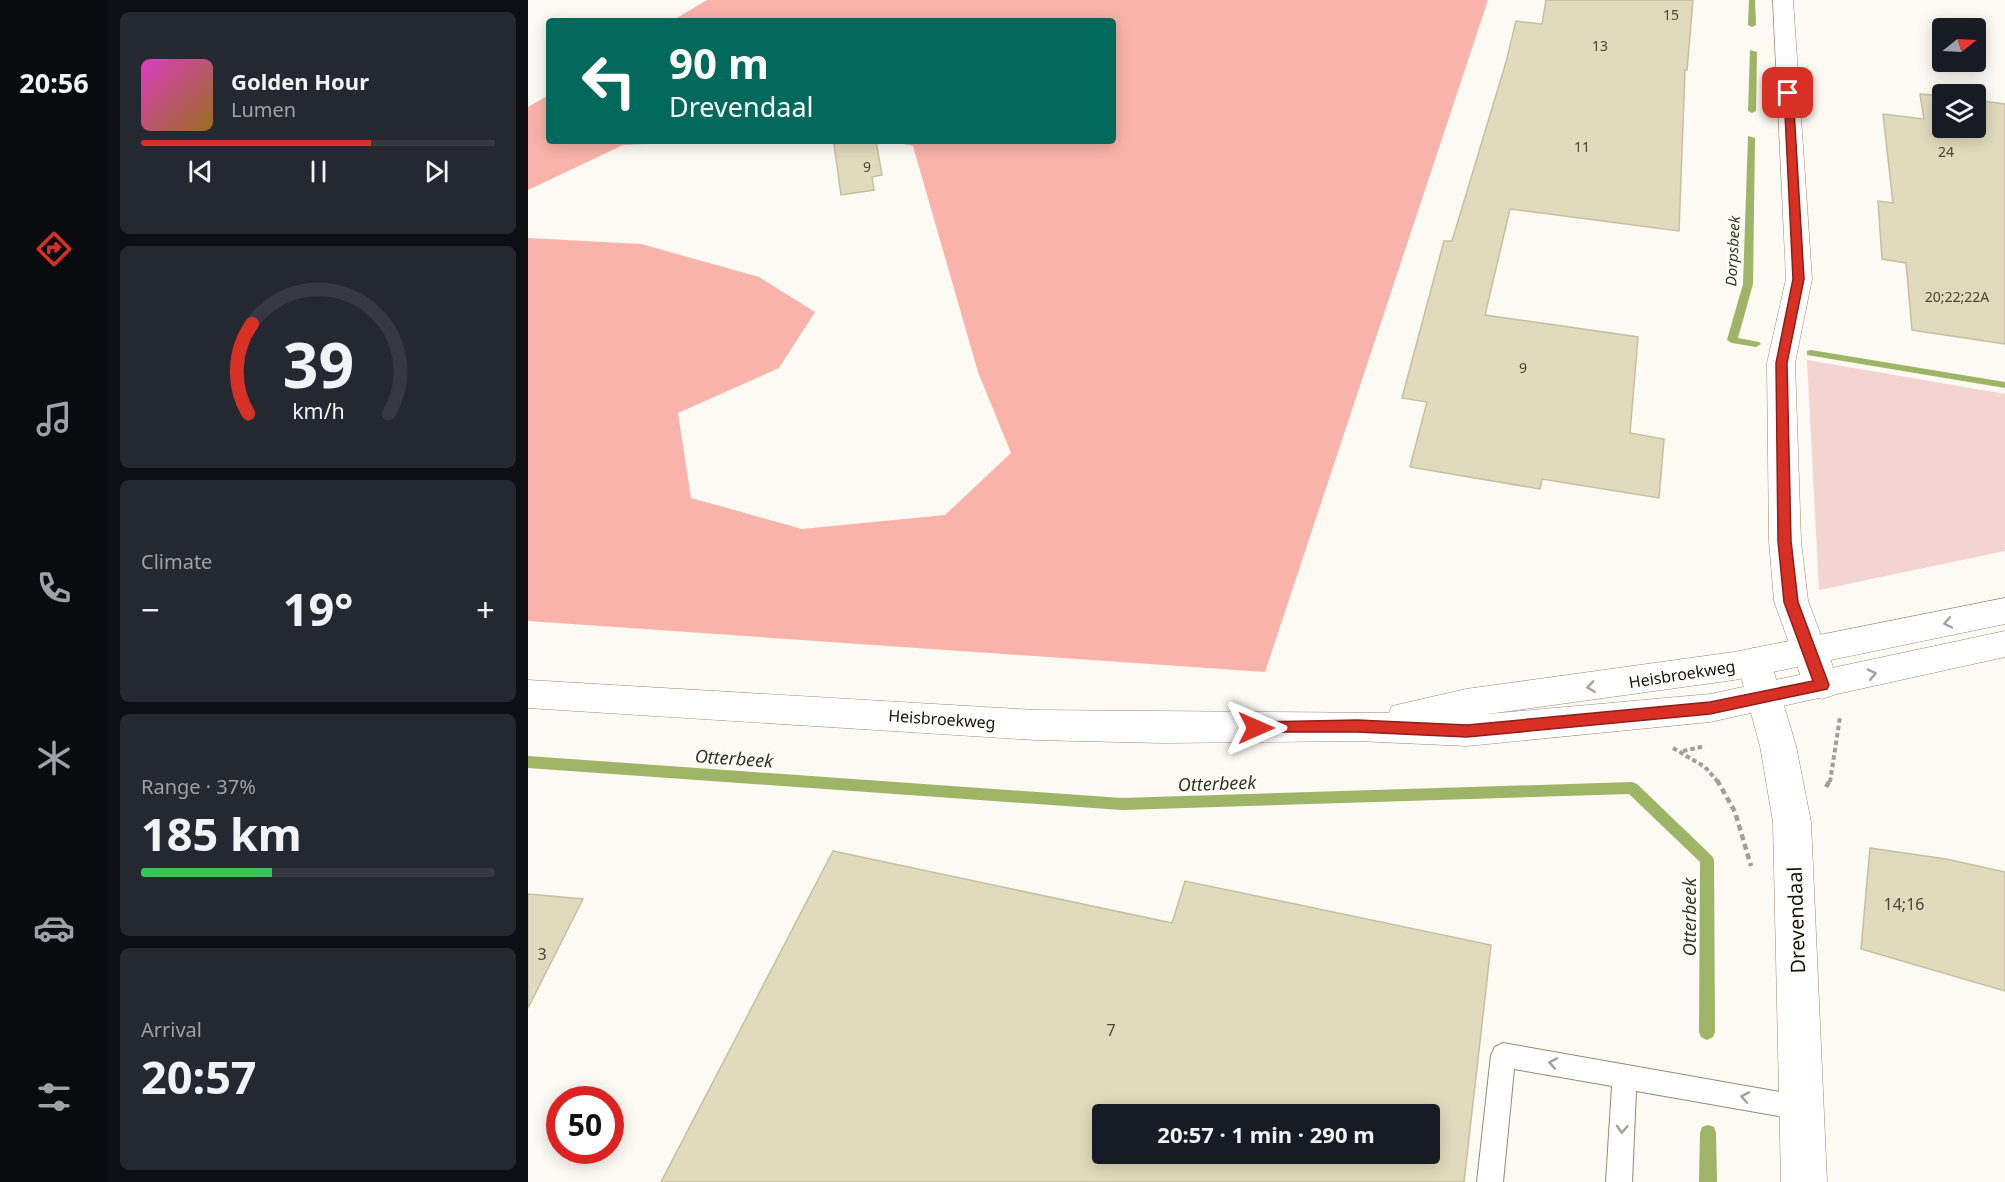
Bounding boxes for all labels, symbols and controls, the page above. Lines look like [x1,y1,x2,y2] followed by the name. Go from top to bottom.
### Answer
[1663,5,1679,24] house number: 15
[1932,18,1986,72] north arrow
[1932,18,1986,138] map controls
[669,34,769,91] text: 90 m
[1592,36,1608,55] house number: 13
[570,42,648,120] icon: left
[19,64,89,101] text: 20:56
[231,66,369,96] text: Golden Hour
[1762,67,1813,118] pin
[1771,76,1804,109] icon: arrive
[1932,84,1986,138] button: layers
[669,88,814,125] text: Drevendaal
[231,96,296,123] text: Lumen
[1574,137,1590,156] house number: 11
[1938,142,1954,161] house number: 24
[184,155,217,188] icon: previous
[302,155,335,188] icon: pause
[420,155,453,188] icon: next
[863,157,871,176] house number: 9
[1720,215,1744,287] water label: Dorpsbeek
[33,228,75,270] icon: directions
[1925,287,1989,306] house number: 20;22;22A
[282,321,354,406] text: 39
[1519,358,1527,377] house number: 9
[292,396,344,425] text: km/h
[33,398,75,440] icon: music
[141,548,212,575] text: Climate
[33,567,75,609] icon: phone
[283,578,353,639] text: 19°
[141,587,160,632] text: −
[476,587,495,632] text: +
[1943,616,1953,629] one-way arrow
[1627,655,1737,693] street label: Heisbroekweg
[1867,668,1877,681] one-way arrow
[1586,681,1595,693] one-way arrow
[1224,696,1288,760] position arrow
[888,704,996,734] street label: Heisbroekweg
[33,737,75,779] icon: climate
[694,743,775,773] water label: Otterbeek
[1177,770,1258,796] water label: Otterbeek
[141,773,256,800] text: Range · 37%
[141,803,302,864] text: 185 km
[1781,866,1811,974] street label: Drevendaal
[1677,877,1701,956] water label: Otterbeek
[1884,893,1924,915] house number: 14;16
[33,907,75,949] icon: car
[537,943,547,965] house number: 3
[141,1016,202,1043] text: Arrival
[1106,1019,1116,1041] house number: 7
[141,1046,257,1107] text: 20:57
[1548,1057,1558,1070] one-way arrow
[33,1076,75,1118] icon: filters
[546,1086,624,1164] speed limit sign: 50
[1740,1091,1750,1104] one-way arrow
[1157,1119,1375,1149] text: 20:57 · 1 min · 290 m
[1615,1124,1628,1133] one-way arrow

